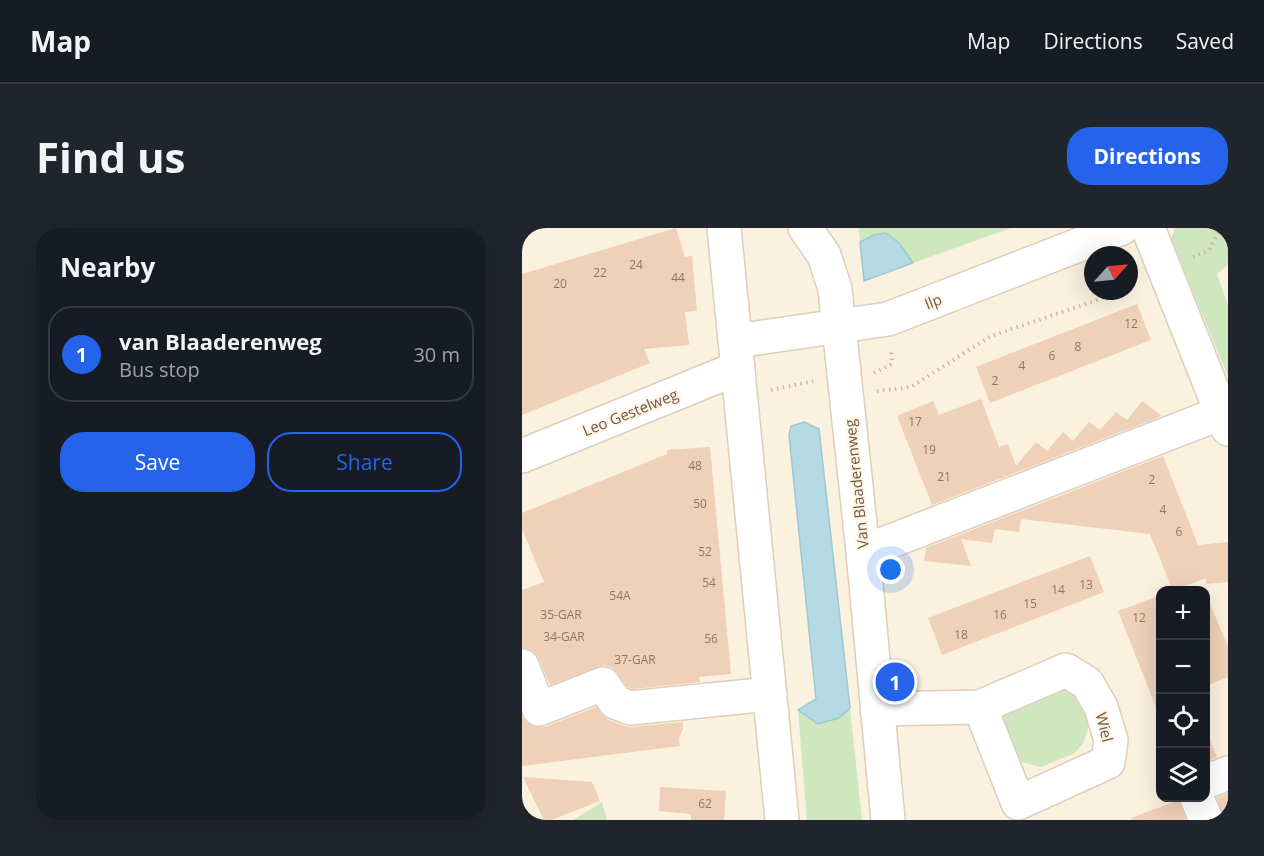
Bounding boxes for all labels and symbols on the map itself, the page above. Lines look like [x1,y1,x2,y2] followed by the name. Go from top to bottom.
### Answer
[1084,246,1138,300] north arrow
[629,256,643,273] house number: 24
[593,264,607,281] house number: 22
[671,269,685,286] house number: 44
[553,275,567,292] house number: 20
[921,289,945,313] street label: Ilp
[1124,315,1138,332] house number: 12
[1075,338,1082,355] house number: 8
[1049,347,1056,364] house number: 6
[1019,357,1026,374] house number: 4
[992,372,999,389] house number: 2
[579,384,681,440] street label: Leo Gestelweg
[908,413,922,430] house number: 17
[839,418,873,550] street label: Van Blaaderenweg
[922,441,936,458] house number: 19
[688,457,702,474] house number: 48
[937,468,951,485] house number: 21
[1149,471,1156,488] house number: 2
[693,495,707,512] house number: 50
[1160,501,1167,518] house number: 4
[1176,523,1183,540] house number: 6
[698,543,712,560] house number: 52
[876,555,905,584] your location
[702,574,716,591] house number: 54
[1079,576,1093,593] house number: 13
[1051,581,1065,598] house number: 14
[609,587,631,604] house number: 54A
[1023,595,1037,612] house number: 15
[540,606,582,623] house number: 35-GAR
[993,606,1007,623] house number: 16
[1132,609,1146,626] house number: 12
[954,626,968,643] house number: 18
[543,628,585,645] house number: 34-GAR
[704,630,718,647] house number: 56
[614,651,656,668] house number: 37-GAR
[876,660,914,704] pin: 1
[1092,710,1118,744] street label: Wiel
[698,795,712,812] house number: 62

